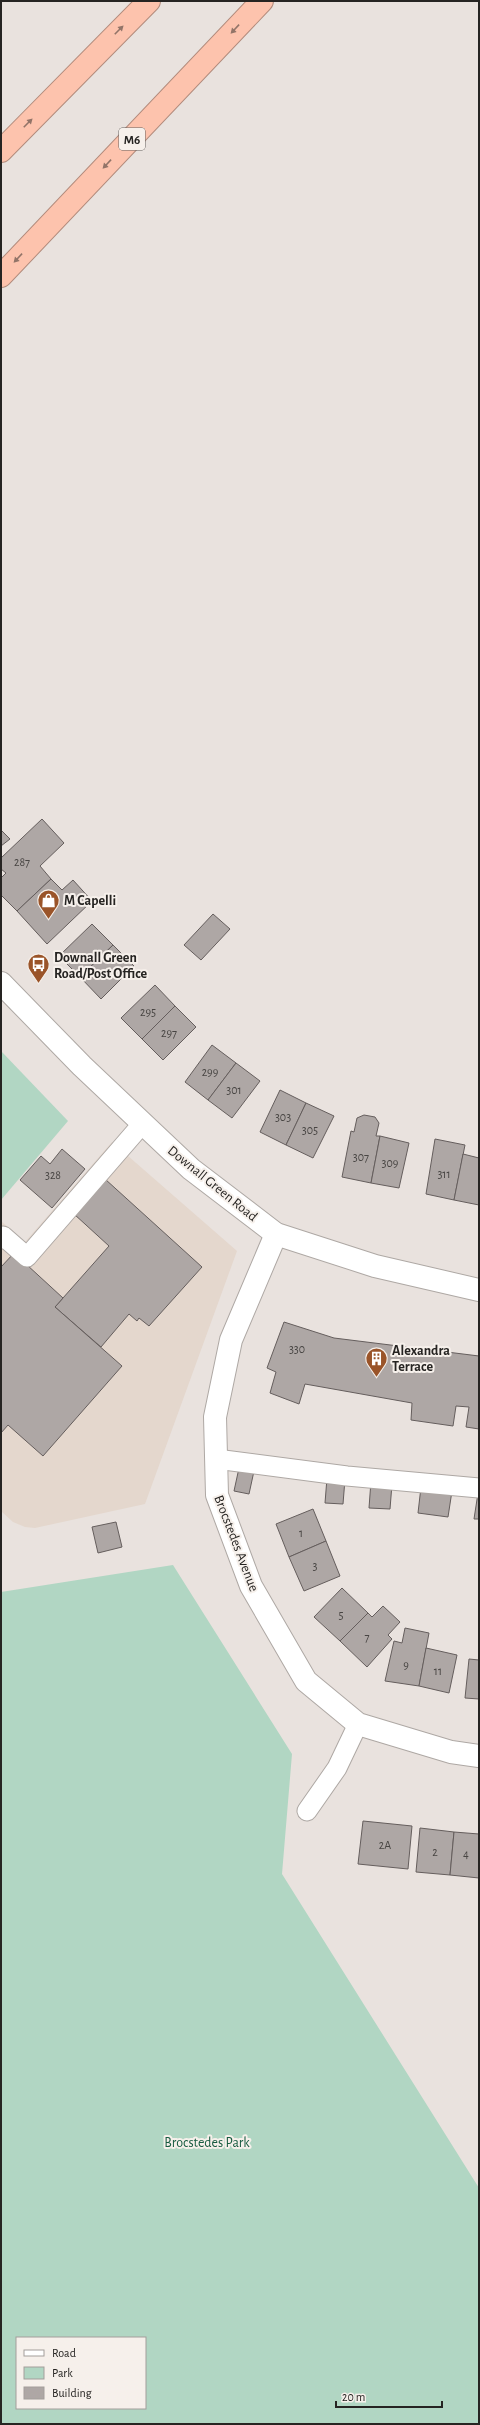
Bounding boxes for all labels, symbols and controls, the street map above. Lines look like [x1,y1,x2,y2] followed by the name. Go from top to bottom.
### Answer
[231,24,240,34] one-way arrow
[114,26,124,35] one-way arrow
[23,118,33,128] one-way arrow
[119,128,145,150] road number: M6
[103,159,112,169] one-way arrow
[14,254,23,263] one-way arrow
[14,856,30,868] house number: 287
[36,887,62,920] shop icon: M Capelli
[64,894,116,908] place label: M Capelli
[54,951,148,981] place label: Downall Green Road/Post Office
[25,952,51,985] bus stop icon: Downall Green Road/Post Office
[140,1006,156,1018] house number: 295
[161,1027,177,1039] house number: 297
[202,1066,219,1078] house number: 299
[226,1084,242,1096] house number: 301
[275,1111,291,1123] house number: 303
[302,1124,318,1136] house number: 305
[165,1143,260,1224] street label: Downall Green Road
[353,1151,369,1163] house number: 307
[382,1157,399,1169] house number: 309
[437,1168,451,1180] house number: 311
[45,1169,61,1181] house number: 328
[289,1343,305,1355] house number: 330
[392,1344,450,1374] place label: Alexandra Terrace
[364,1345,390,1378] building icon: Alexandra Terrace
[211,1493,261,1594] street label: Brocstedes Avenue
[299,1527,303,1539] house number: 1
[313,1560,318,1572] house number: 3
[338,1609,344,1621] house number: 5
[364,1631,370,1643] house number: 7
[403,1659,409,1671] house number: 9
[434,1665,442,1677] house number: 11
[379,1839,391,1851] house number: 2A
[432,1846,438,1858] house number: 2
[463,1848,469,1860] house number: 4
[164,2136,250,2150] park label: Brocstedes Park
[16,2337,146,2409] legend
[52,2347,76,2359] text: Road
[52,2367,73,2379] text: Park
[336,2383,442,2409] scale bar
[52,2387,92,2399] text: Building
[342,2391,365,2403] text: 20 m

